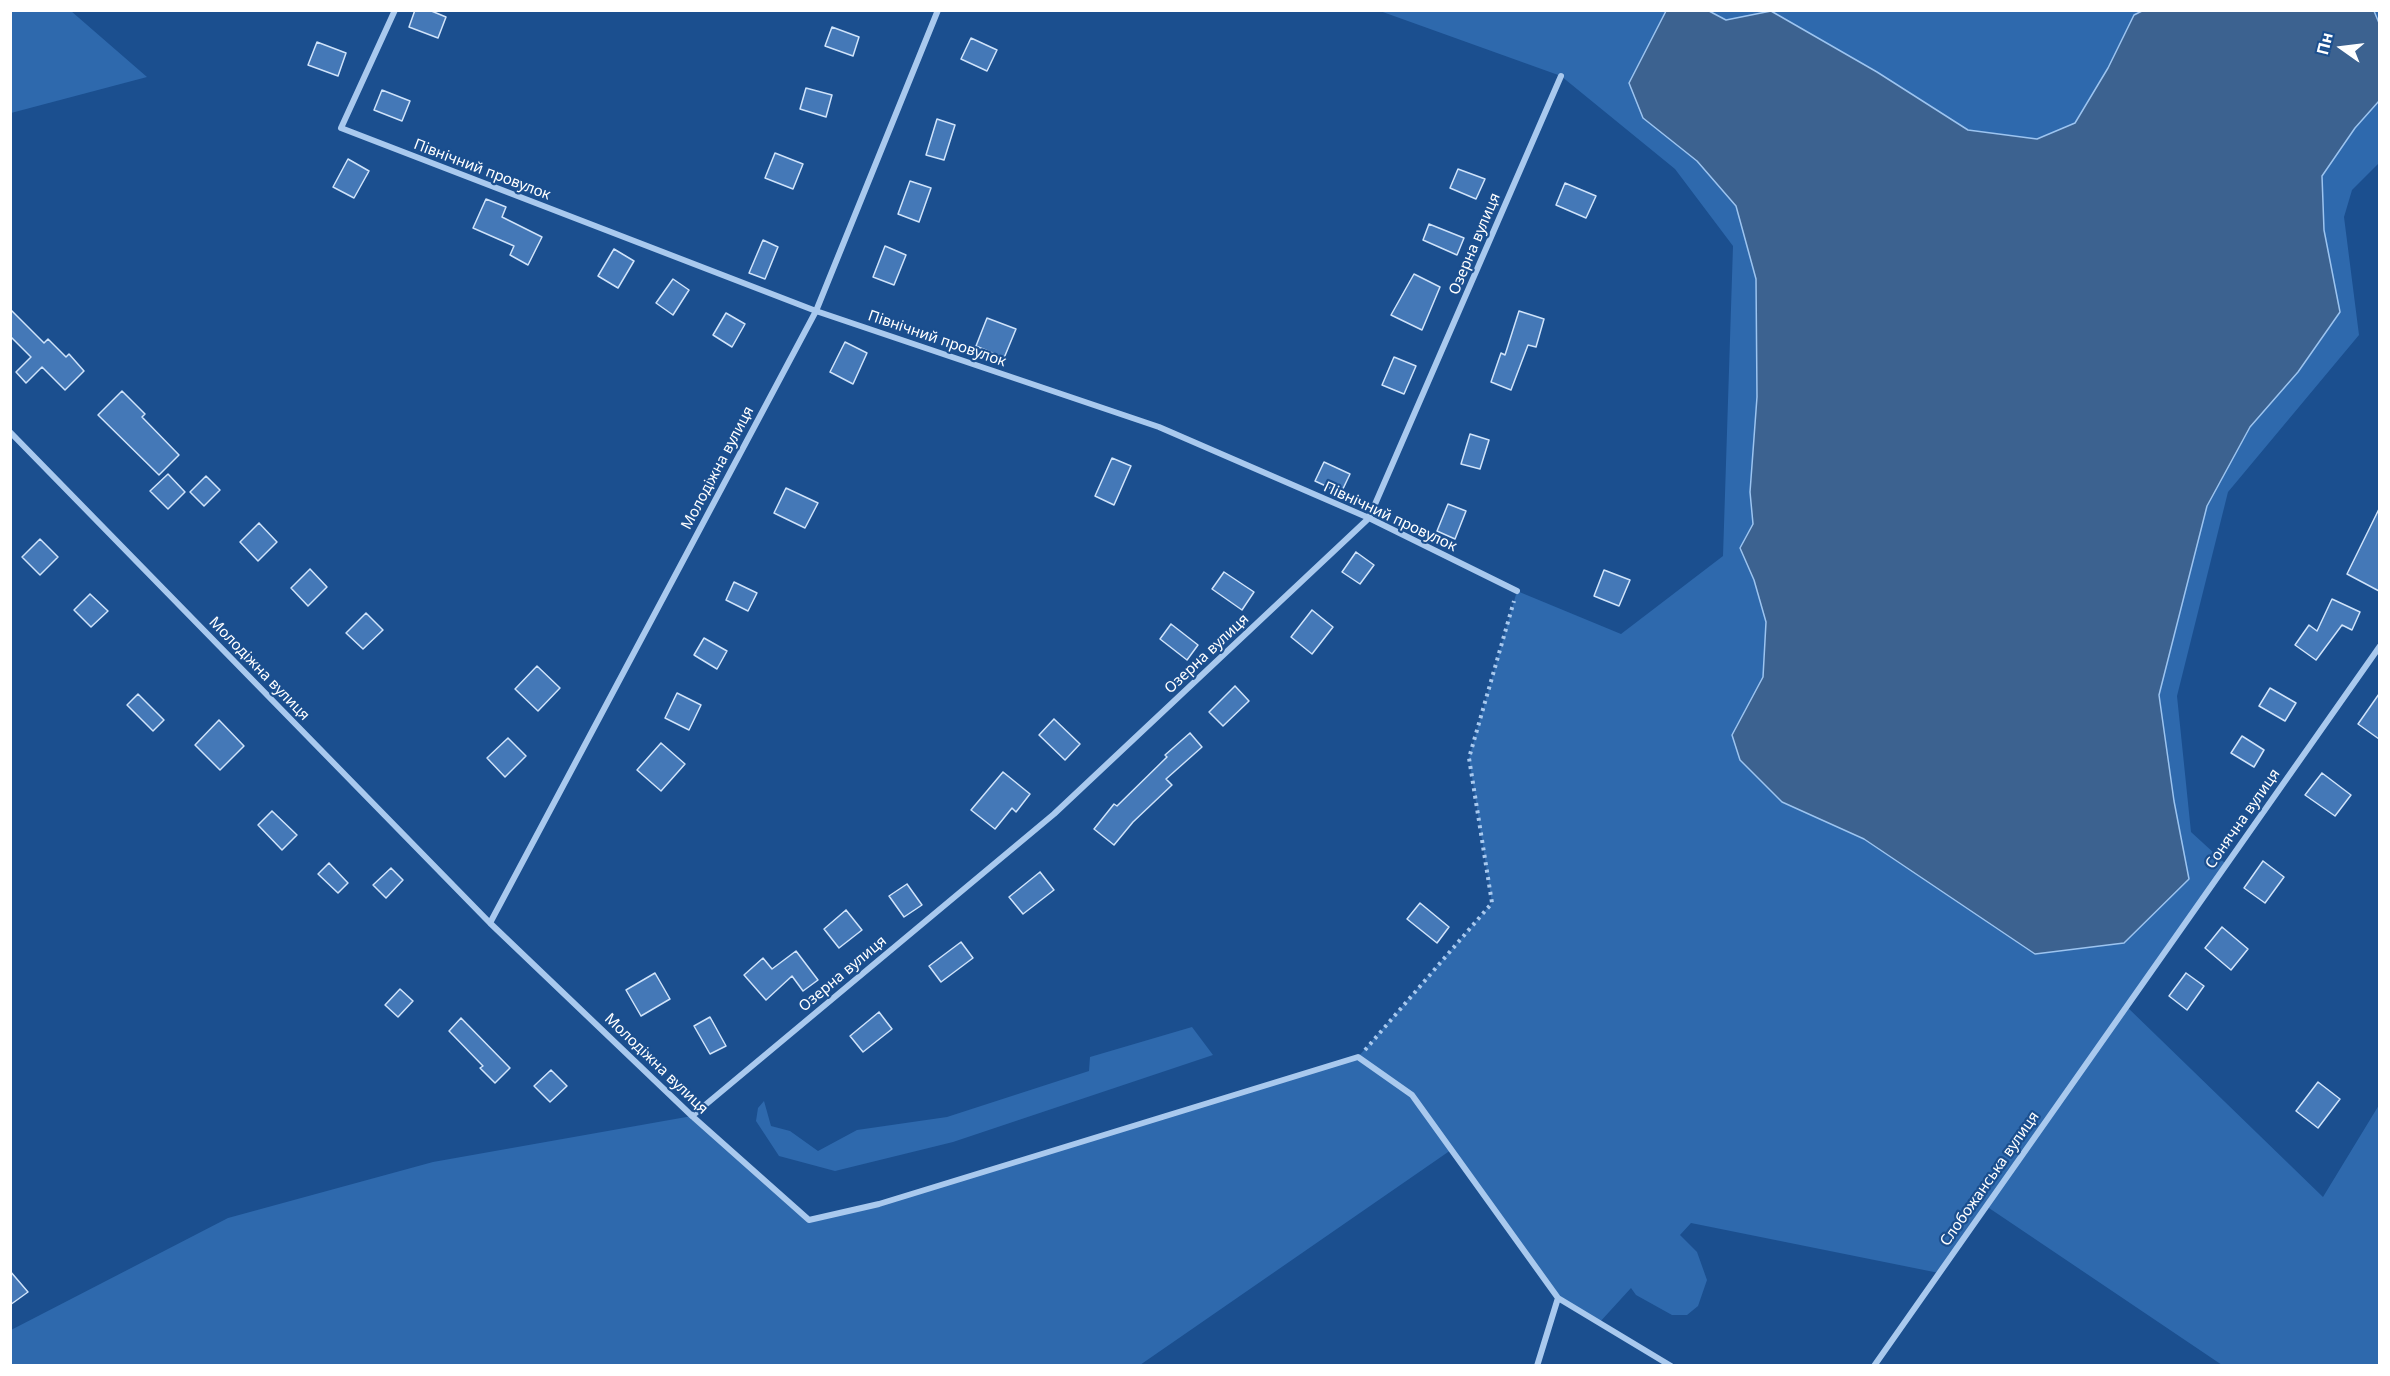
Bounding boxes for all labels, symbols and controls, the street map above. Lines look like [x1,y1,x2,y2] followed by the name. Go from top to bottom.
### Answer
[2312,18,2372,78] north arrow
[2311,30,2338,57] text: Пн
[411,136,553,204] street label: Північний провулок
[1445,190,1505,298] street label: Озерна вулиця
[866,307,1008,371] street label: Північний провулок
[678,403,758,533] street label: Молодіжна вулиця
[1321,478,1459,556] street label: Північний провулок
[1161,610,1253,698] street label: Озерна вулиця
[205,613,313,725] street label: Молодіжна вулиця
[2202,766,2284,872] street label: Сонячна вулиця
[796,932,890,1016] street label: Озерна вулиця
[600,1010,712,1118] street label: Молодіжна вулиця
[1937,1108,2043,1250] street label: Слобожанська вулиця

